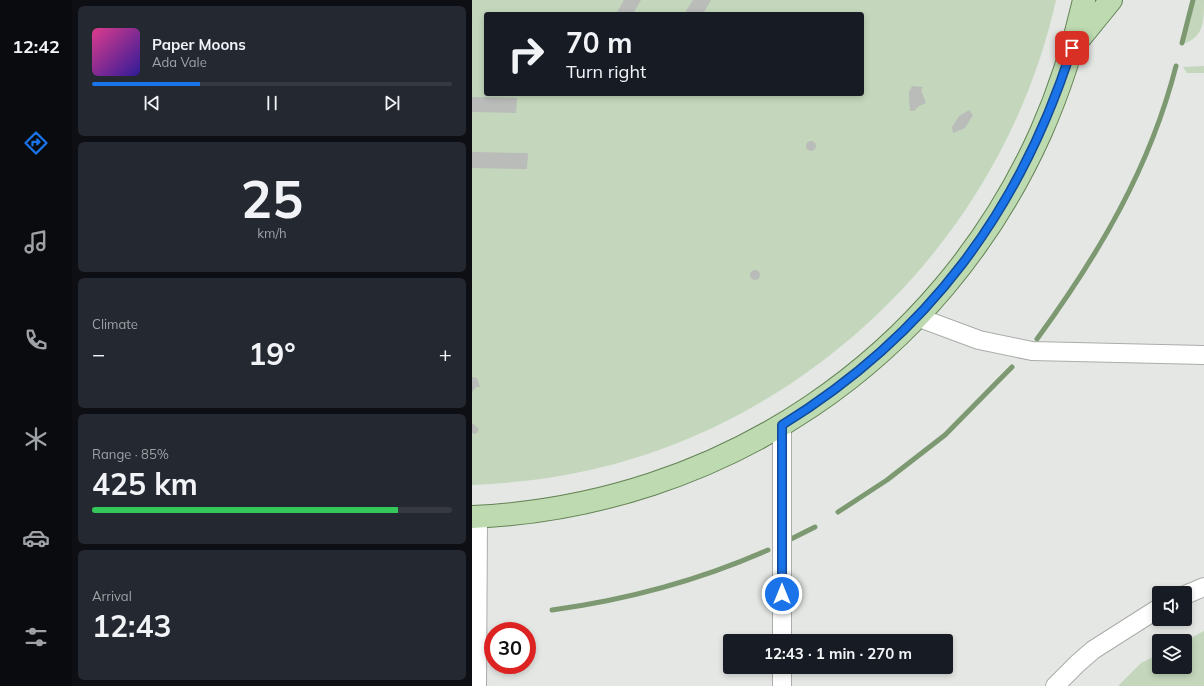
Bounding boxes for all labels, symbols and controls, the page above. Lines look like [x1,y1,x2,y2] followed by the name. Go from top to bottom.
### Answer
[566,25,632,60] text: 70 m
[500,28,552,80] icon: right
[1055,31,1089,65] pin
[12,35,60,58] text: 12:42
[152,35,246,54] text: Paper Moons
[1061,37,1083,59] icon: arrive
[152,54,207,70] text: Ada Vale
[566,60,646,83] text: Turn right
[141,92,163,114] icon: previous
[261,92,283,114] icon: pause
[381,92,403,114] icon: next
[22,129,50,157] icon: directions
[241,166,303,231] text: 25
[257,225,287,241] text: km/h
[22,228,50,256] icon: music
[92,316,138,332] text: Climate
[22,326,50,354] icon: phone
[248,335,296,373] text: 19°
[92,340,105,368] text: −
[439,340,452,368] text: +
[22,425,50,453] icon: climate
[92,446,169,462] text: Range · 85%
[92,465,198,503] text: 425 km
[22,524,50,552] icon: car
[761,573,803,615] position arrow
[1152,586,1192,674] map controls
[1152,586,1192,626] button: sound
[92,588,132,604] text: Arrival
[92,607,171,645] text: 12:43
[484,622,536,674] speed limit sign: 30
[22,623,50,651] icon: filters
[1152,634,1192,674] button: layers
[764,644,912,663] text: 12:43 · 1 min · 270 m

